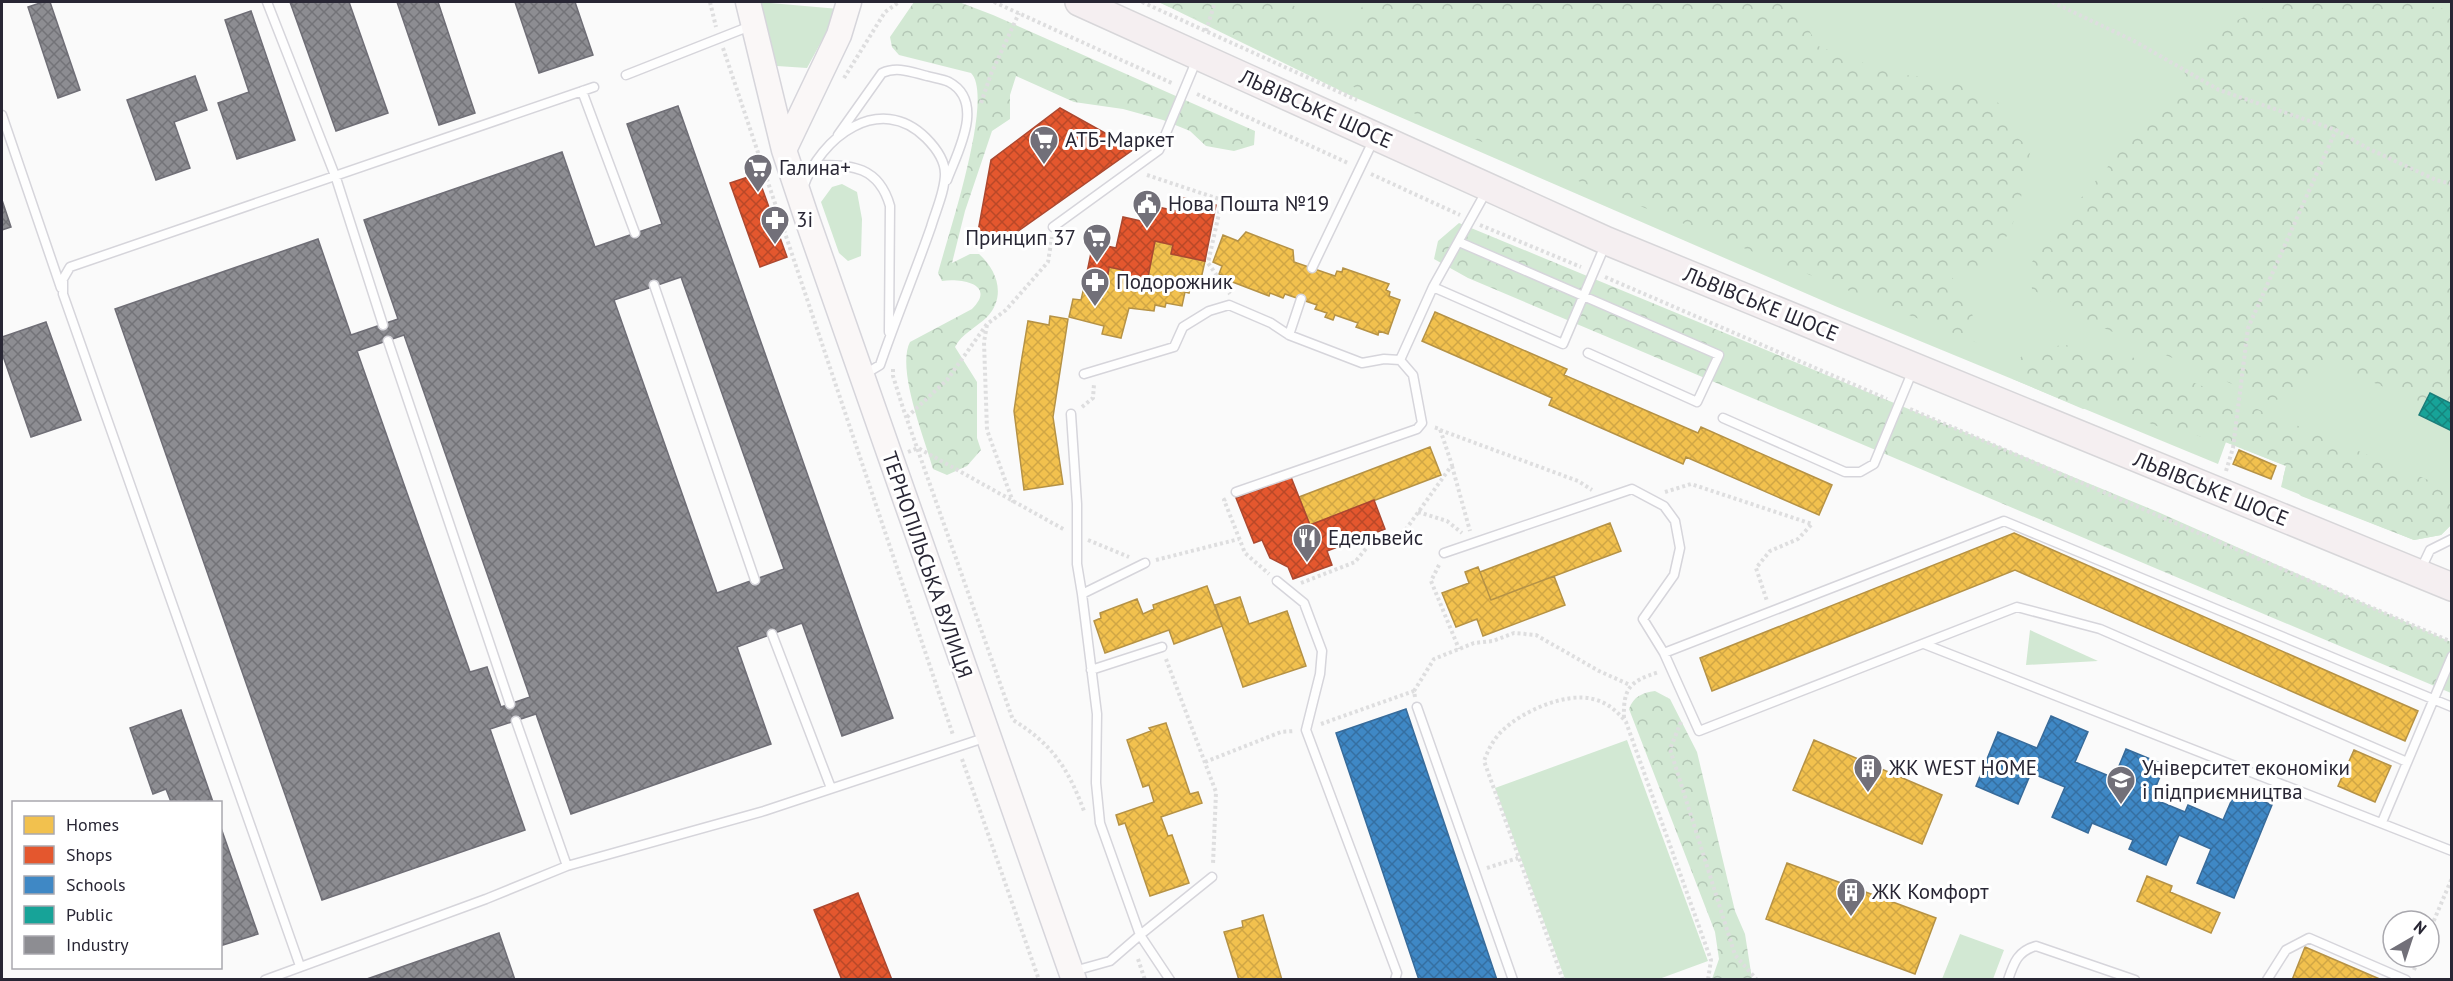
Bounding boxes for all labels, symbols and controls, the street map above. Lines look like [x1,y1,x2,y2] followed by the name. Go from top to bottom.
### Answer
[1235,62,1397,154] street label: ЛЬВІВСЬКЕ ШОСЕ
[1028,124,1060,166] supermarket icon: АТБ-Маркет
[1065,126,1175,153] place label: АТБ-Маркет
[742,152,774,194] supermarket icon: Галина+
[779,154,851,181] place label: Галина+
[1131,188,1163,230] public building icon: Нова Пошта №19
[1168,190,1329,217] place label: Нова Пошта №19
[759,204,791,246] pharmacy icon: 3і
[796,206,813,233] place label: 3і
[1081,222,1113,264] supermarket icon: Принцип 37
[965,224,1076,251] place label: Принцип 37
[1679,260,1843,347] street label: ЛЬВІВСЬКЕ ШОСЕ
[1079,266,1111,308] pharmacy icon: Подорожник
[1116,268,1233,295] place label: Подорожник
[2129,445,2293,532] street label: ЛЬВІВСЬКЕ ШОСЕ
[876,448,979,682] street label: ТЕРНОПІЛЬСЬКА ВУЛИЦЯ
[1291,522,1323,564] restaurant icon: Едельвейс
[1328,524,1423,551] place label: Едельвейс
[1852,752,1884,794] building icon: ЖК WEST HOME
[1888,754,2037,781] place label: ЖК WEST HOME
[2142,754,2350,805] place label: Університет економіки і підприємництва
[2105,764,2137,806] school or university icon: Університет економіки і підприємництва
[12,801,222,969] legend
[66,813,119,836] text: Homes
[66,843,112,866] text: Shops
[66,873,126,896] text: Schools
[1835,876,1867,918] building icon: ЖК Комфорт
[1871,878,1989,905] place label: ЖК Комфорт
[66,903,113,926] text: Public
[2381,909,2441,969] north arrow
[2410,916,2431,938] text: N
[66,933,129,956] text: Industry

